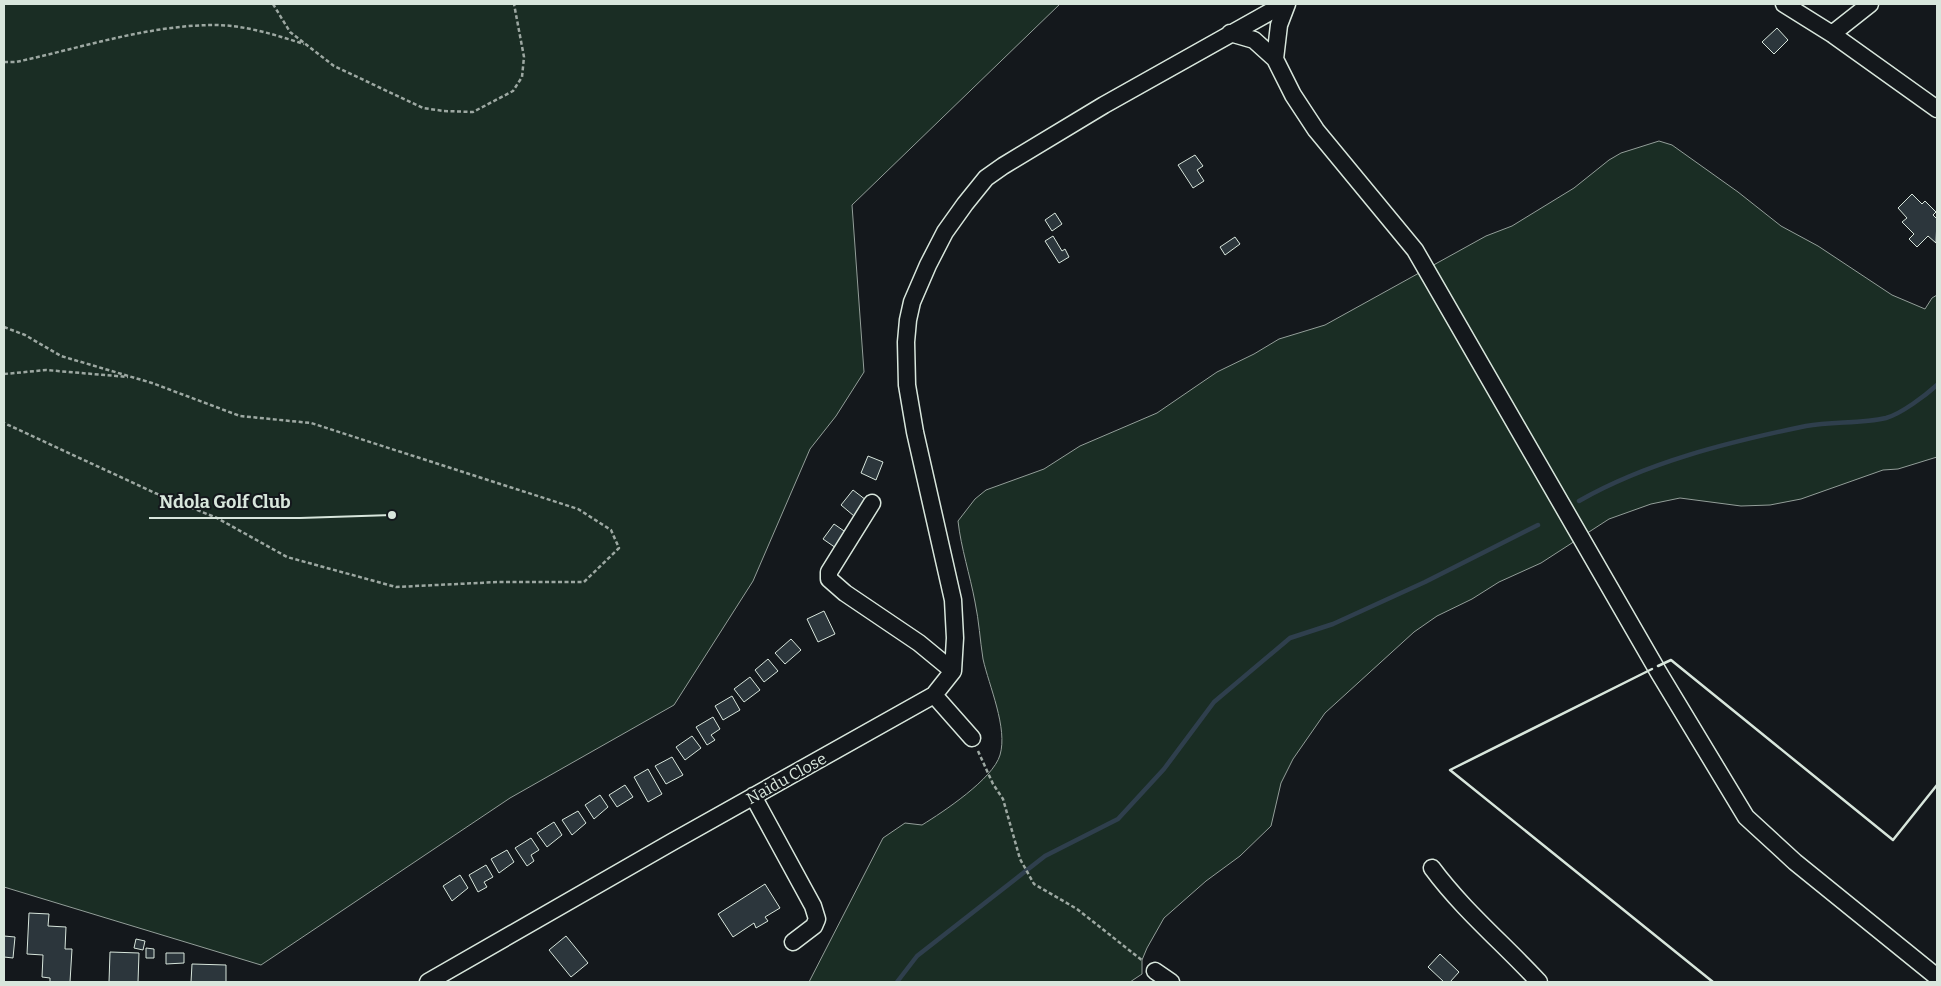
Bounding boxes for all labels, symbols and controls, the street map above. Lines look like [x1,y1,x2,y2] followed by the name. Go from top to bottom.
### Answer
[149,485,300,518] callout: Ndola Golf Club
[159,491,291,513] text: Ndola Golf Club
[743,749,830,808] street label: Naidu Close

